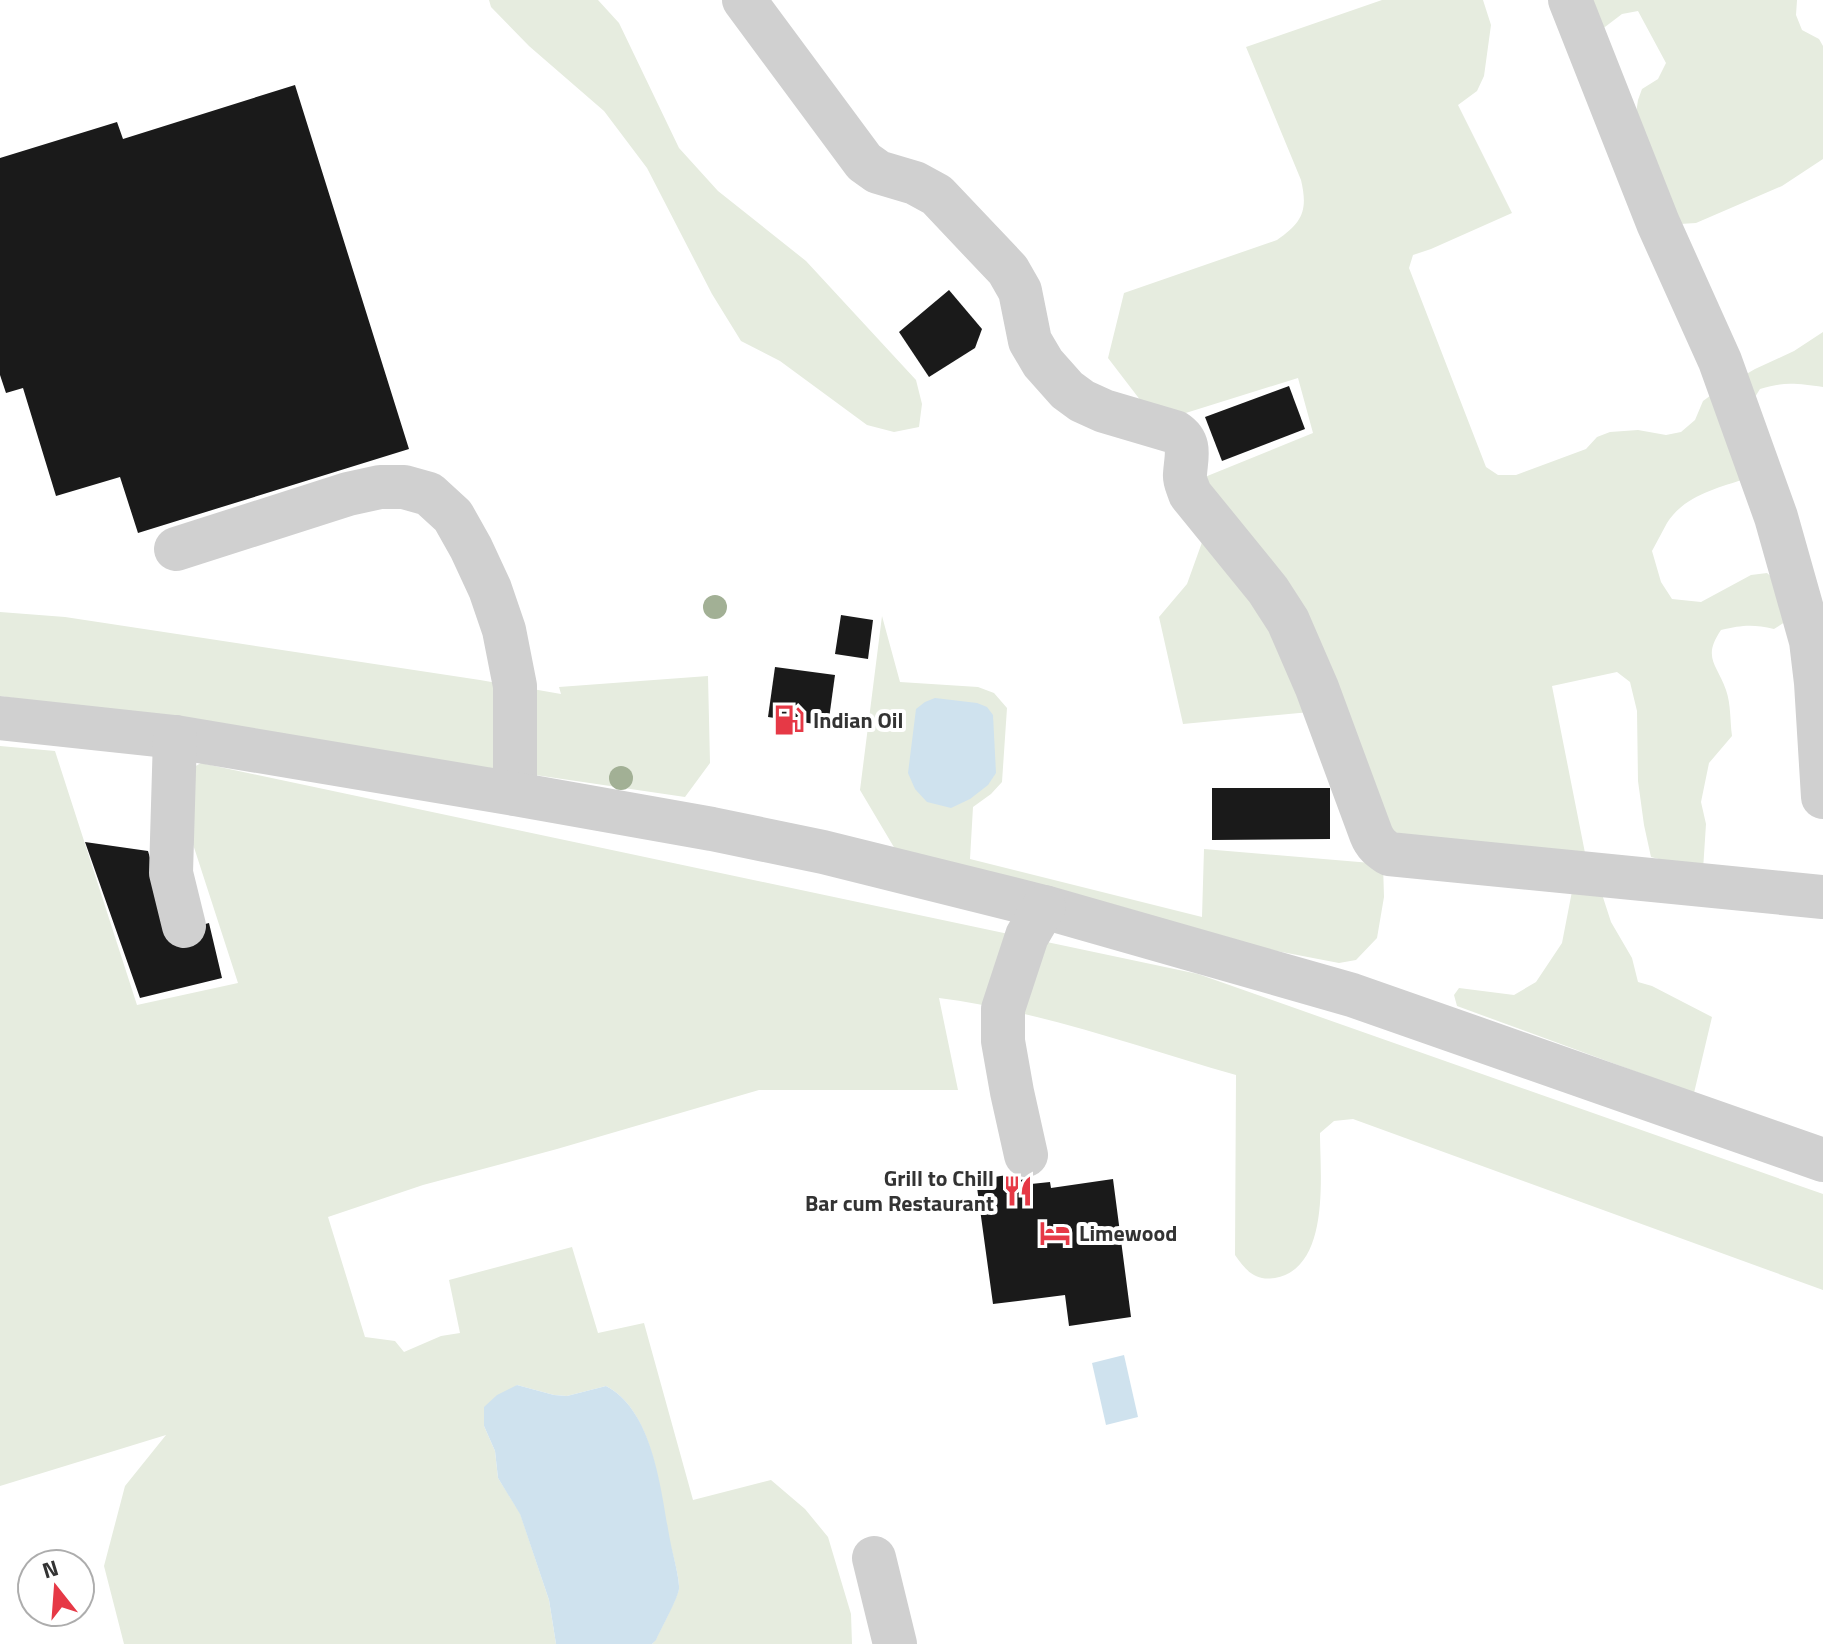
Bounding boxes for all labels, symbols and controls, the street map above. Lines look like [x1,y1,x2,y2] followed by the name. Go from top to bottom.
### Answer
[772,703,806,737] fuel station icon: Indian Oil
[813,703,903,737] place label: Indian Oil
[805,1161,994,1220] place label: Grill to Chill Bar cum Restaurant
[1001,1174,1035,1208] restaurant icon: Grill to Chill Bar cum Restaurant
[1038,1216,1072,1250] hotel icon: Limewood
[1079,1216,1177,1250] place label: Limewood
[16,1548,96,1628] north arrow
[38,1550,62,1587] text: N

